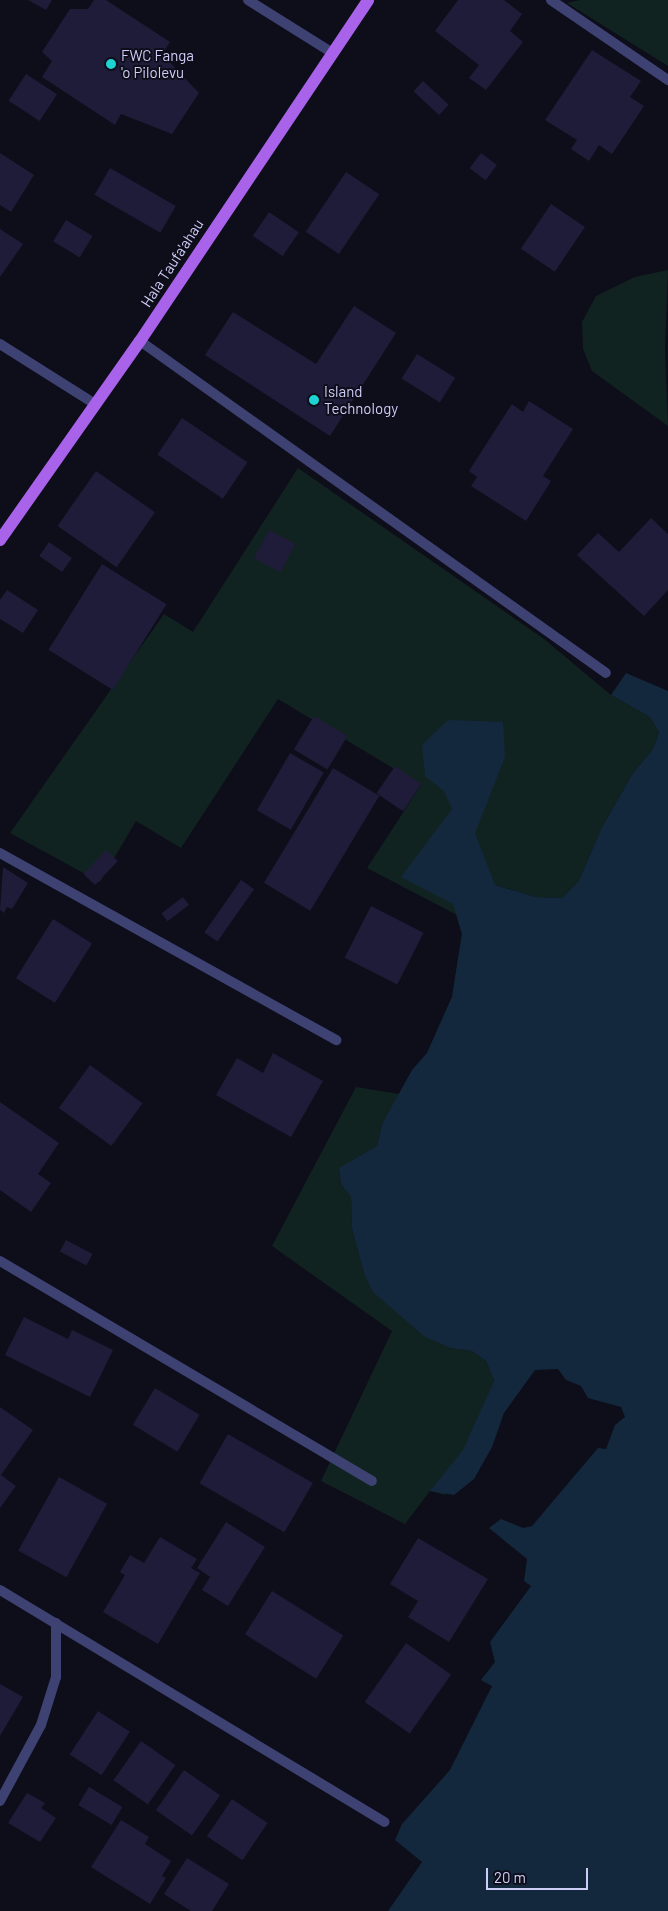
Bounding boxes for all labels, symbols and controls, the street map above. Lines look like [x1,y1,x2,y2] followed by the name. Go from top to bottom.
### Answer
[121,46,194,81] place label: FWC Fanga 'o Pilolevu
[105,58,117,70] marker: FWC Fanga 'o Pilolevu
[137,216,207,310] street label: Hala Taufa'ahau
[324,382,398,417] place label: Island Technology
[308,394,320,406] marker: Island Technology
[488,1858,590,1890] scale bar
[494,1868,526,1886] text: 20 m

